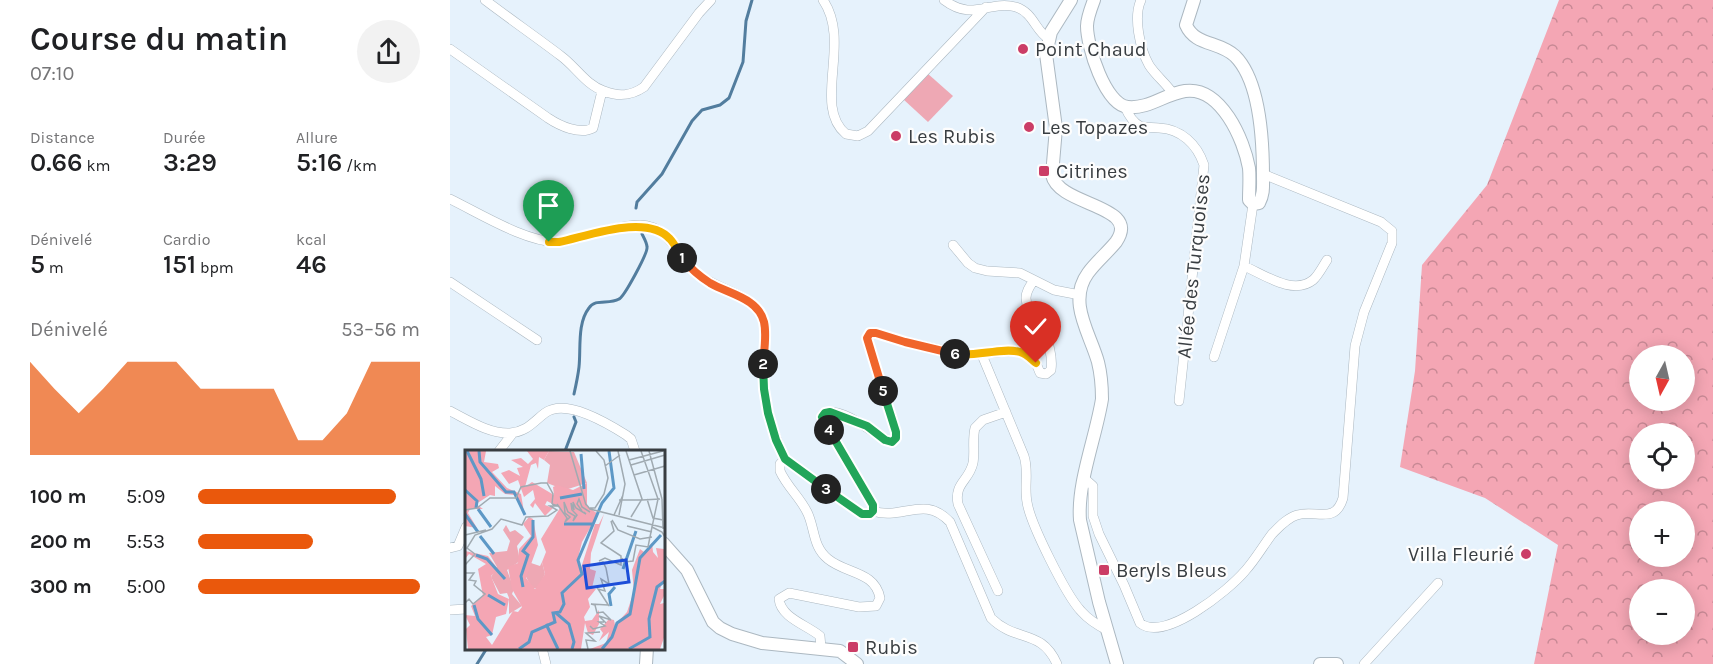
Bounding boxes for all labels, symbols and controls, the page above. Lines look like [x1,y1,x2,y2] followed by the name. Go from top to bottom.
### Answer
[30,20,288,58] text: Course du matin
[357,20,420,83] button: share
[1035,38,1147,61] place label: Point Chaud
[1016,42,1030,56] marker: Point Chaud
[30,62,74,85] text: 07:10
[1041,116,1148,139] place label: Les Topazes
[1022,120,1036,134] marker: Les Topazes
[908,125,996,148] place label: Les Rubis
[30,128,95,147] text: Distance
[163,128,205,147] text: Durée
[296,128,338,147] text: Allure
[889,129,903,143] marker: Les Rubis
[30,147,83,178] text: 0.66
[163,147,217,178] text: 3:29
[296,147,342,178] text: 5:16
[83,156,110,175] text: km
[342,156,377,175] text: /km
[1056,160,1128,183] place label: Citrines
[1037,164,1051,178] marker: Citrines
[1172,173,1215,359] street label: Allée des Turquoises
[523,180,574,242] pin
[532,189,565,222] icon: arrive
[30,230,92,249] text: Dénivelé
[163,230,210,249] text: Cardio
[296,230,327,249] text: kcal
[667,243,697,273] pin: 1
[679,248,685,267] text: 1
[30,249,45,280] text: 5
[163,249,196,280] text: 151
[296,249,327,280] text: 46
[45,258,64,277] text: m
[196,258,234,277] text: bpm
[1010,301,1061,363] pin
[1019,310,1052,343] icon: check
[30,318,108,341] text: Dénivelé
[341,318,420,341] text: 53–56 m
[940,339,970,369] pin: 6
[950,344,960,363] text: 6
[1629,345,1695,411] north arrow
[1629,345,1695,645] map controls
[748,349,778,379] pin: 2
[758,354,768,373] text: 2
[868,376,898,406] pin: 5
[878,381,888,400] text: 5
[814,415,844,445] pin: 4
[824,420,834,439] text: 4
[1629,423,1695,489] button: locate
[465,450,664,649] inset map
[811,474,841,504] pin: 3
[821,479,831,498] text: 3
[30,485,86,508] text: 100 m
[126,485,165,508] text: 5:09
[1629,501,1695,567] button: +
[30,530,91,553] text: 200 m
[126,530,165,553] text: 5:53
[1408,543,1514,566] place label: Villa Fleurié
[1519,547,1533,561] marker: Villa Fleurié
[1116,559,1227,582] place label: Beryls Bleus
[1097,563,1111,577] marker: Beryls Bleus
[30,575,92,598] text: 300 m
[126,575,166,598] text: 5:00
[1629,579,1695,645] button: −
[865,636,918,659] place label: Rubis
[846,640,860,654] marker: Rubis

